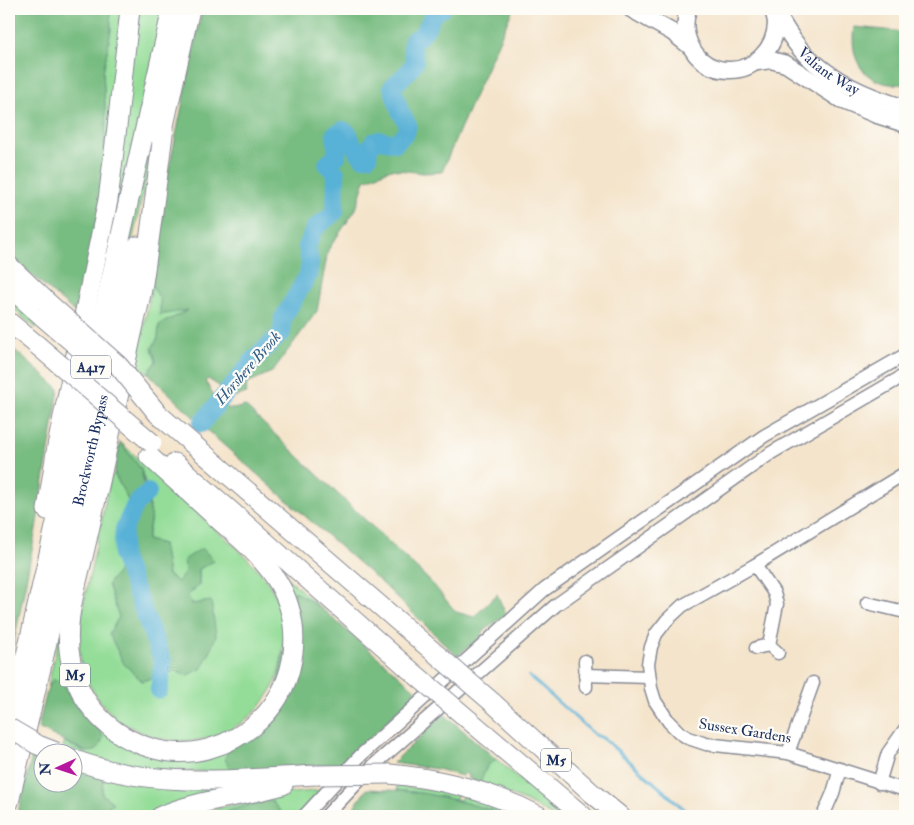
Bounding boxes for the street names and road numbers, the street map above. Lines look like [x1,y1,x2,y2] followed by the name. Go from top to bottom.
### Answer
[794,43,863,99] street label: Valiant Way
[71,356,111,378] road number: A417
[69,393,112,508] street label: Brockworth Bypass
[60,664,90,686] road number: M5
[697,714,793,748] street label: Sussex Gardens
[541,748,571,772] road number: M5

